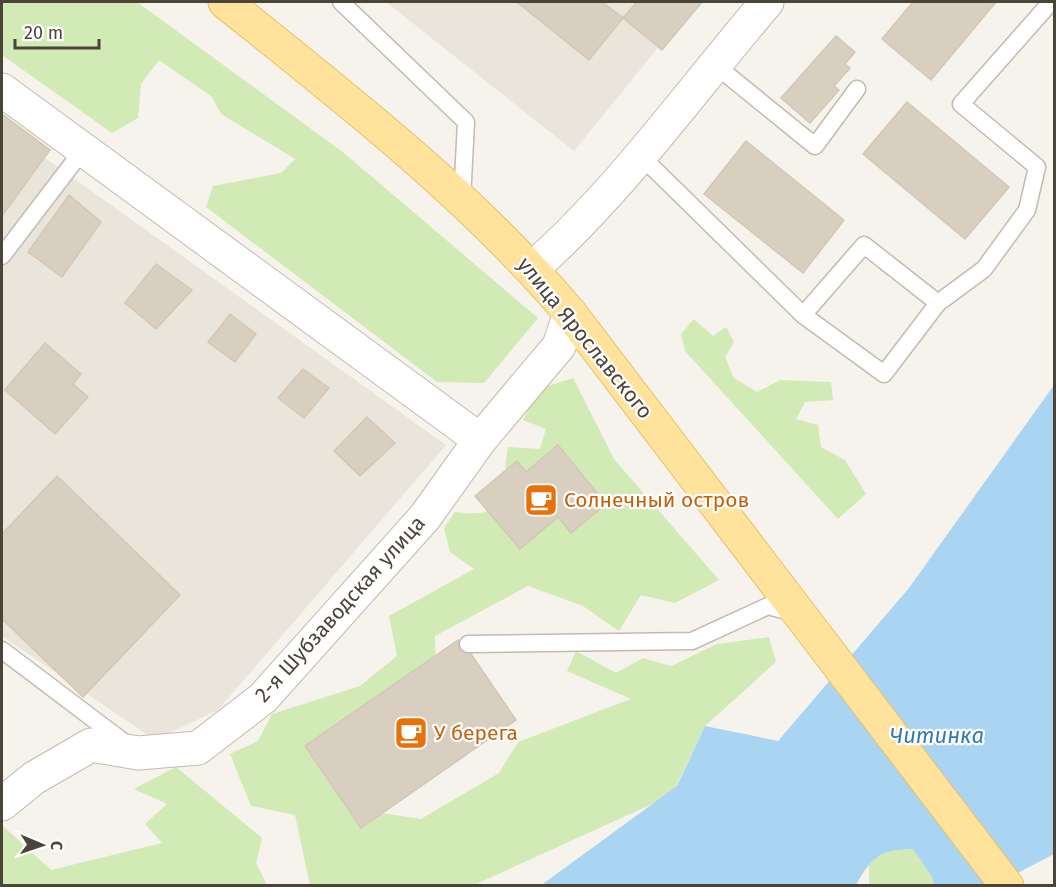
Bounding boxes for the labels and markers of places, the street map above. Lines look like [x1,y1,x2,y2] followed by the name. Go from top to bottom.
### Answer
[523,482,559,518] cafe icon: Солнечный остров
[564,487,749,513] place label: Солнечный остров
[393,715,429,751] cafe icon: У берега
[434,720,518,746] place label: У берега

